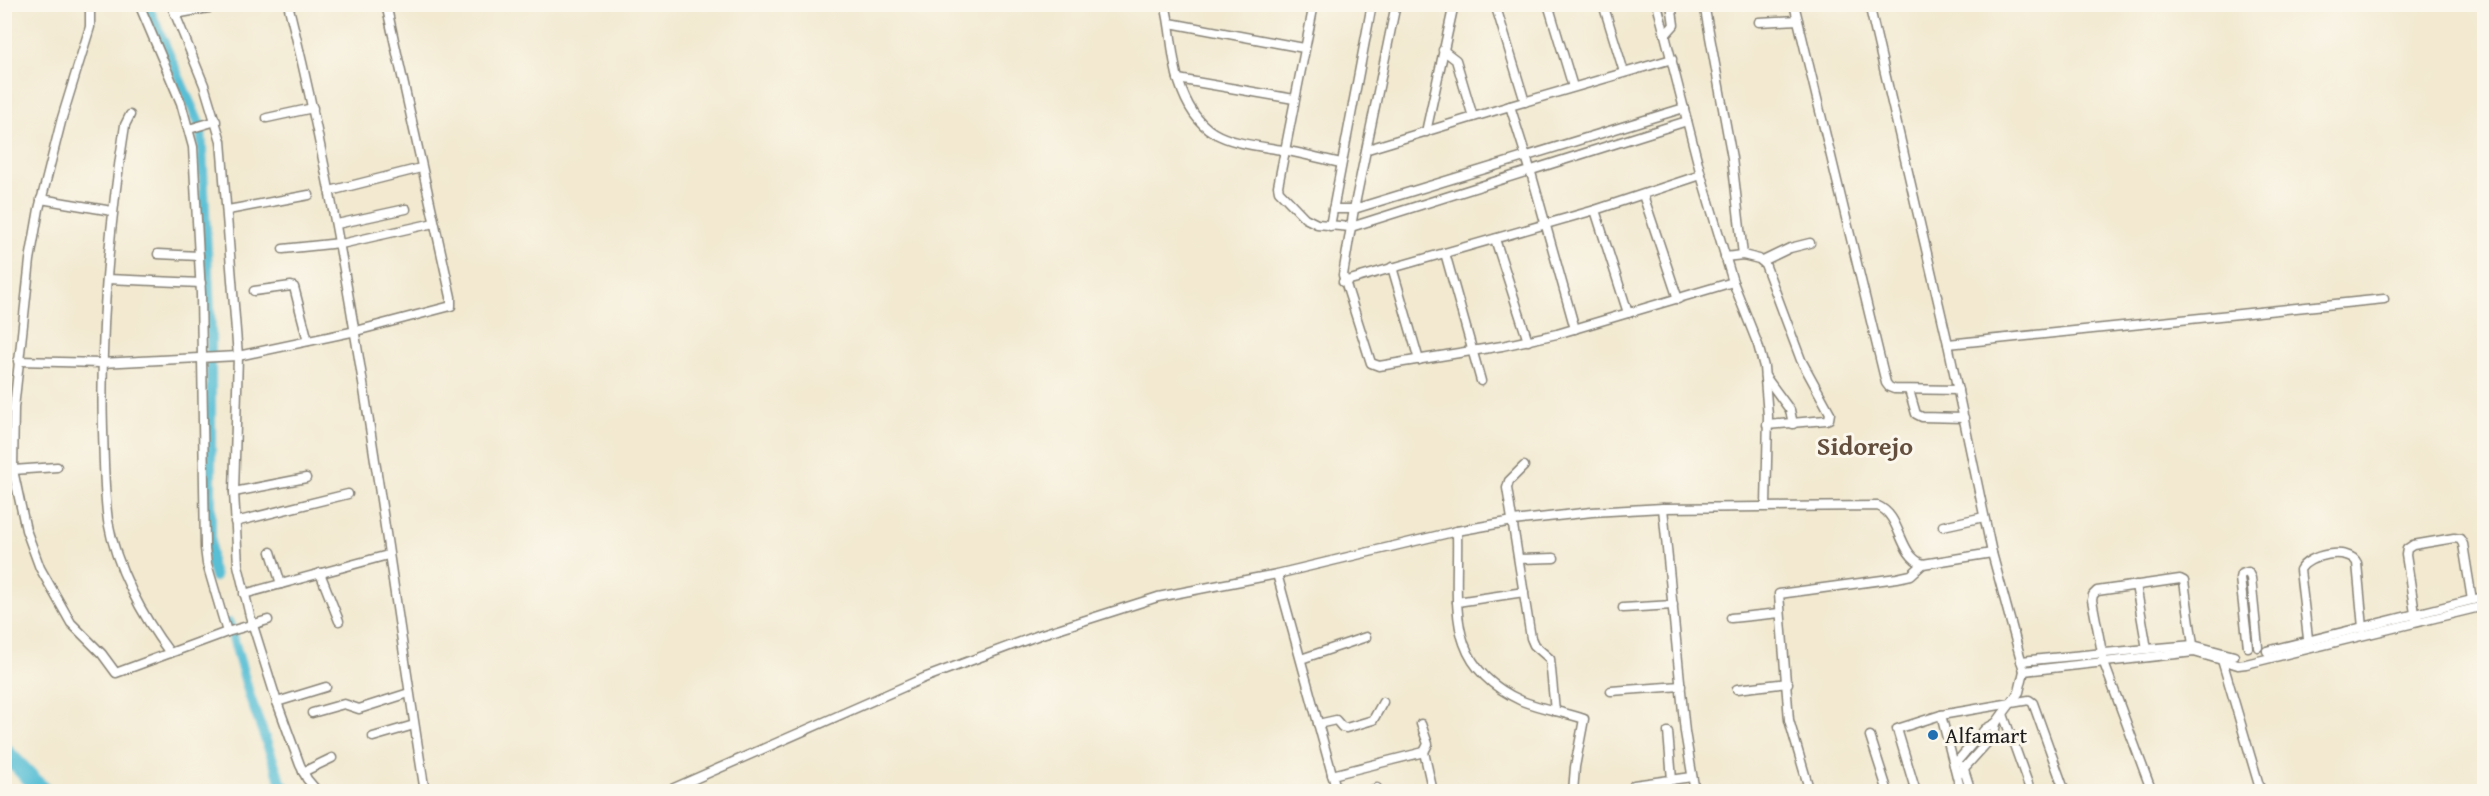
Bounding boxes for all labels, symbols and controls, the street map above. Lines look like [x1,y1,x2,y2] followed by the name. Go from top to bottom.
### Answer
[1817,426,1913,465] district label: Sidorejo
[1945,719,2027,751] place label: Alfamart
[1926,728,1940,742] marker: Alfamart

